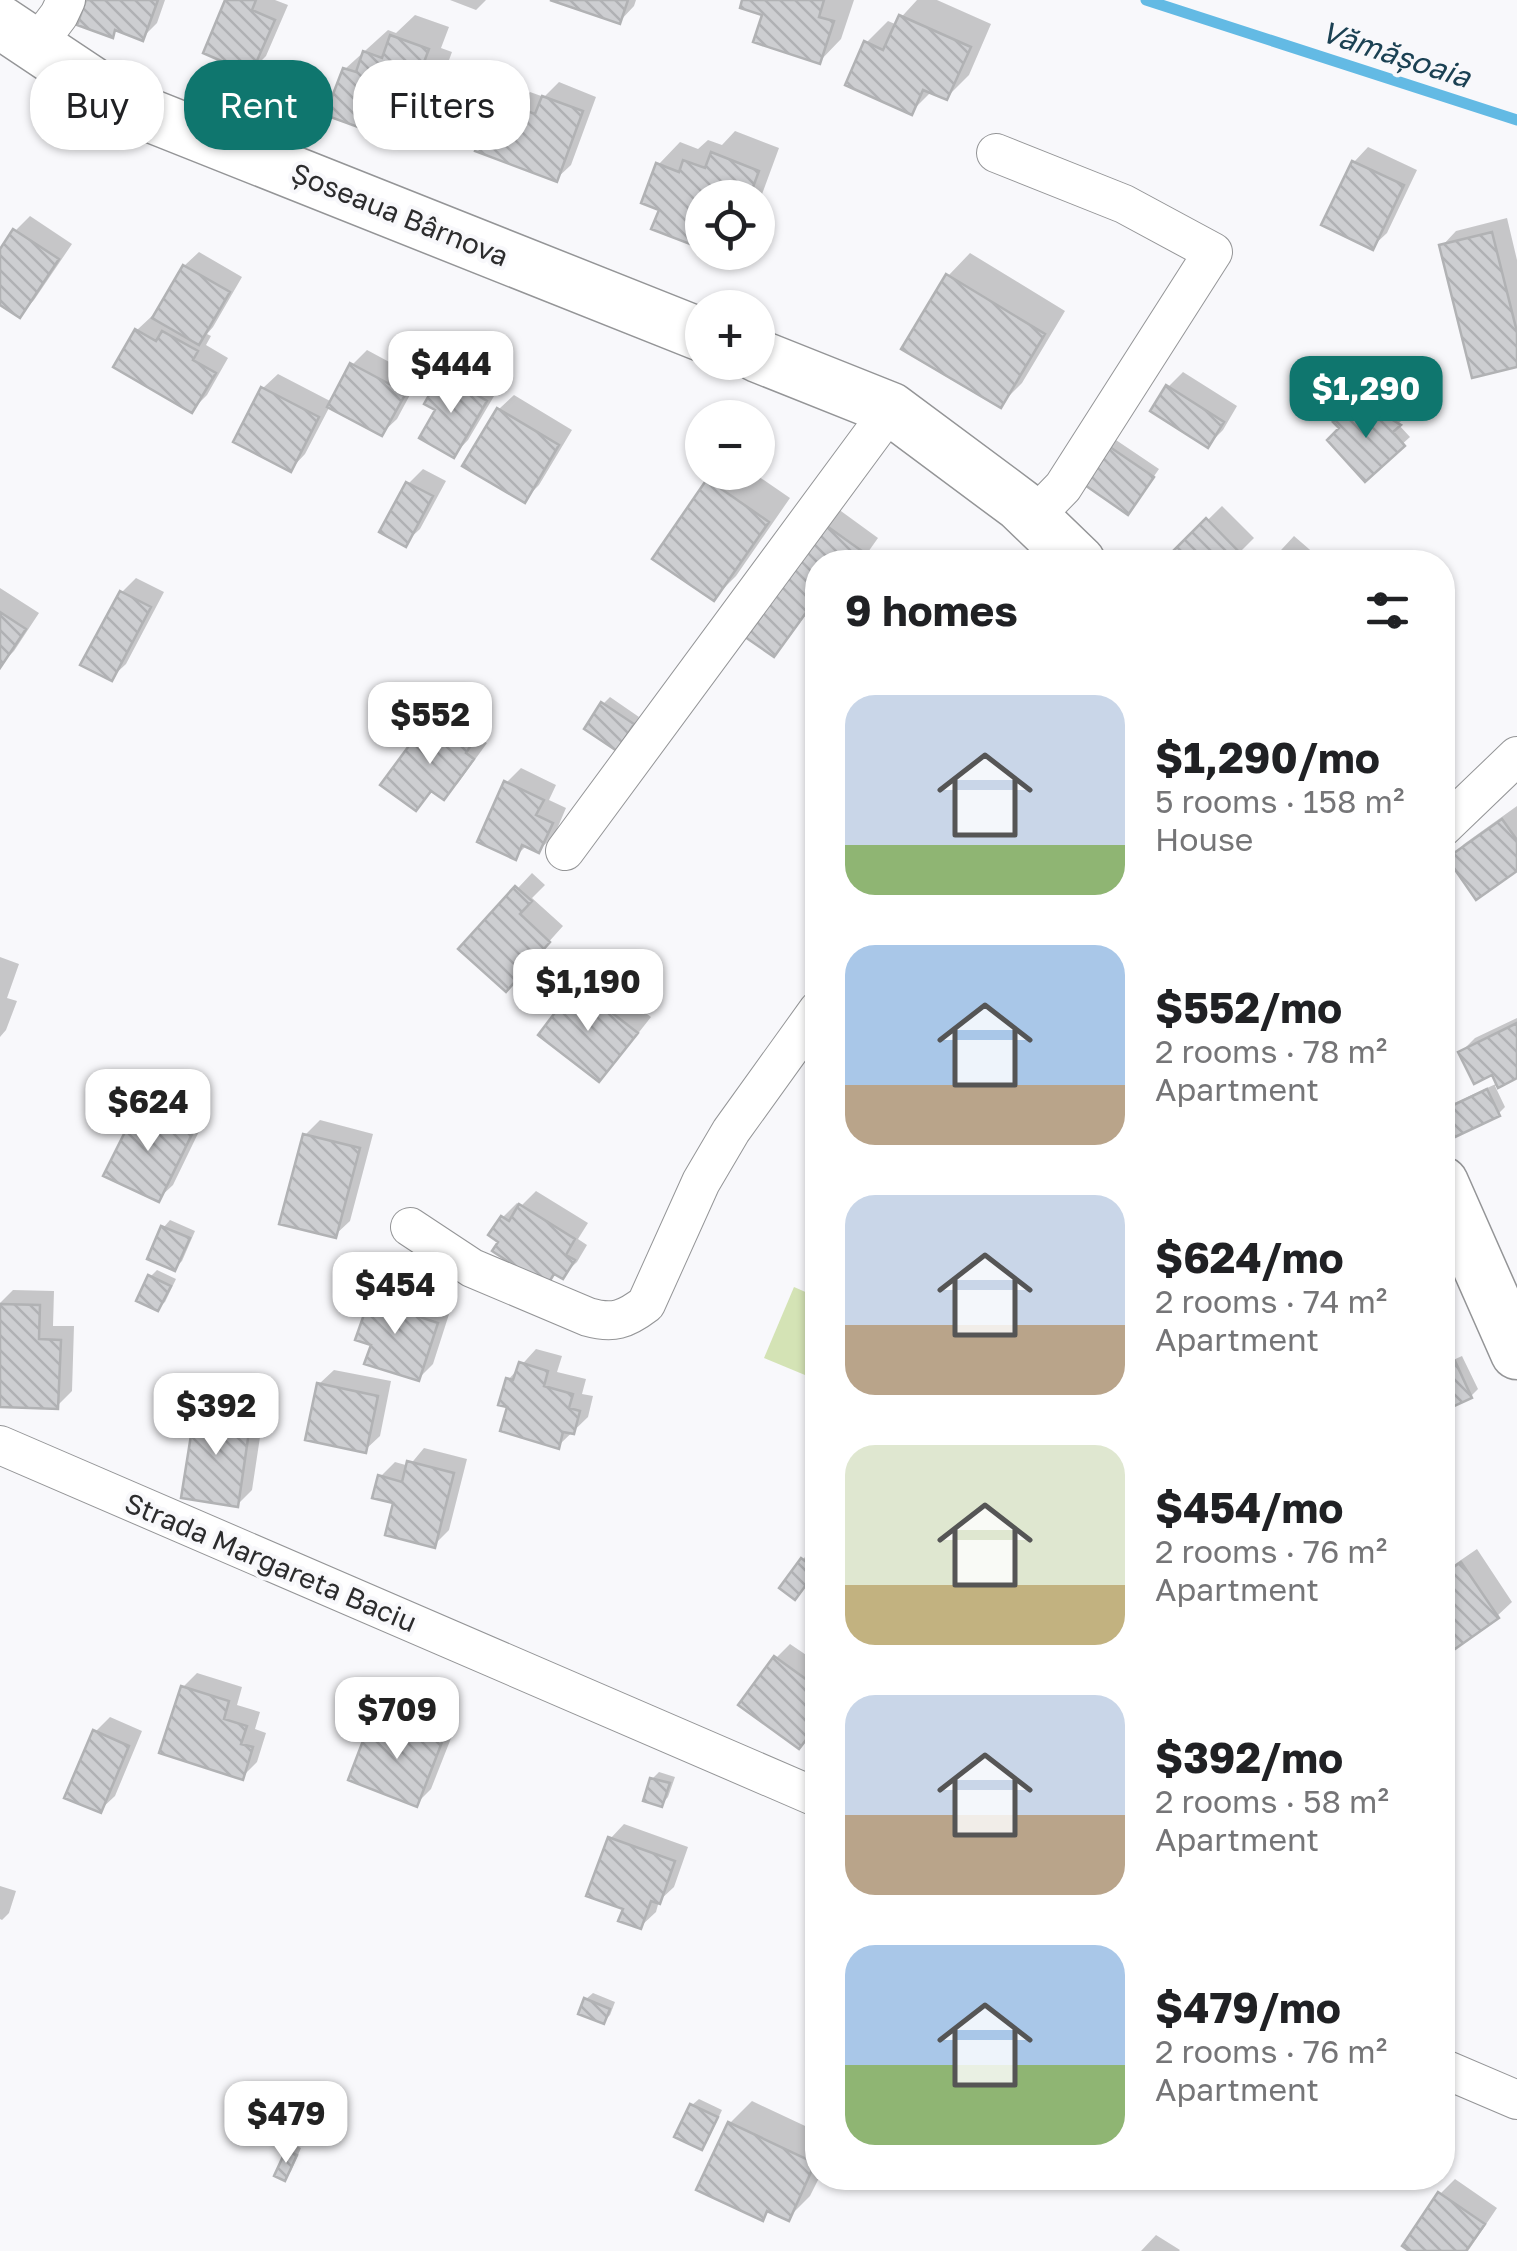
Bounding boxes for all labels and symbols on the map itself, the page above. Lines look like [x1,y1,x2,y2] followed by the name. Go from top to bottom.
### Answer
[1317,13,1476,95] water label: Vămășoaia
[287,155,513,273] street label: Șoseaua Bârnova
[392,331,510,416] pin: $444
[1285,356,1447,441] pin: $1,290
[371,682,489,767] pin: $552
[507,949,669,1034] pin: $1,190
[89,1069,207,1154] pin: $624
[336,1252,454,1337] pin: $454
[157,1373,275,1458] pin: $392
[120,1486,422,1638] street label: Strada Margareta Baciu
[338,1677,456,1762] pin: $709
[227,2081,345,2166] pin: $479

